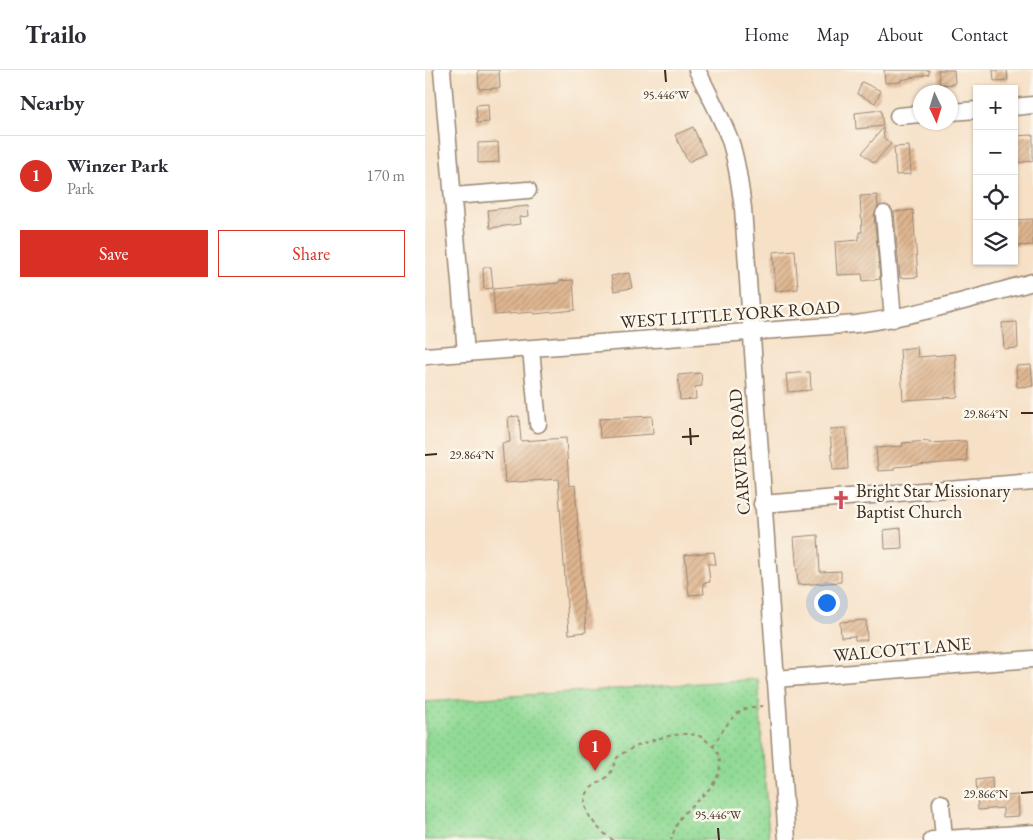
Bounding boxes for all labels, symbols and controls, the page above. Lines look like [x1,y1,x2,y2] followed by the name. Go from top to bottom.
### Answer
[25,19,86,50] text: Trailo
[744,23,789,46] text: Home
[817,23,849,46] text: Map
[877,23,923,46] text: About
[951,23,1008,46] text: Contact
[913,85,958,130] north arrow
[973,85,1018,265] map controls
[973,85,1018,130] button: +
[643,87,690,103] text: 95.446°W
[20,89,84,116] text: Nearby
[973,130,1018,175] button: −
[67,153,168,178] text: Winzer Park
[32,165,40,186] text: 1
[366,165,405,186] text: 170 m
[973,175,1018,220] button: locate
[67,178,94,199] text: Park
[973,220,1018,265] button: layers
[20,230,208,277] button: Save
[218,230,405,277] button: Share
[619,295,841,333] street label: WEST LITTLE YORK ROAD
[723,388,755,516] street label: CARVER ROAD
[964,406,1009,422] text: 29.864°N
[450,447,495,463] text: 29.864°N
[856,479,1010,523] place label: Bright Star Missionary Baptist Church
[830,489,852,511] church icon: Bright Star Missionary Baptist Church
[814,590,840,616] your location
[832,632,972,666] street label: WALCOTT LANE
[579,730,611,771] pin: 1
[964,786,1009,802] text: 29.866°N
[695,807,742,823] text: 95.446°W

